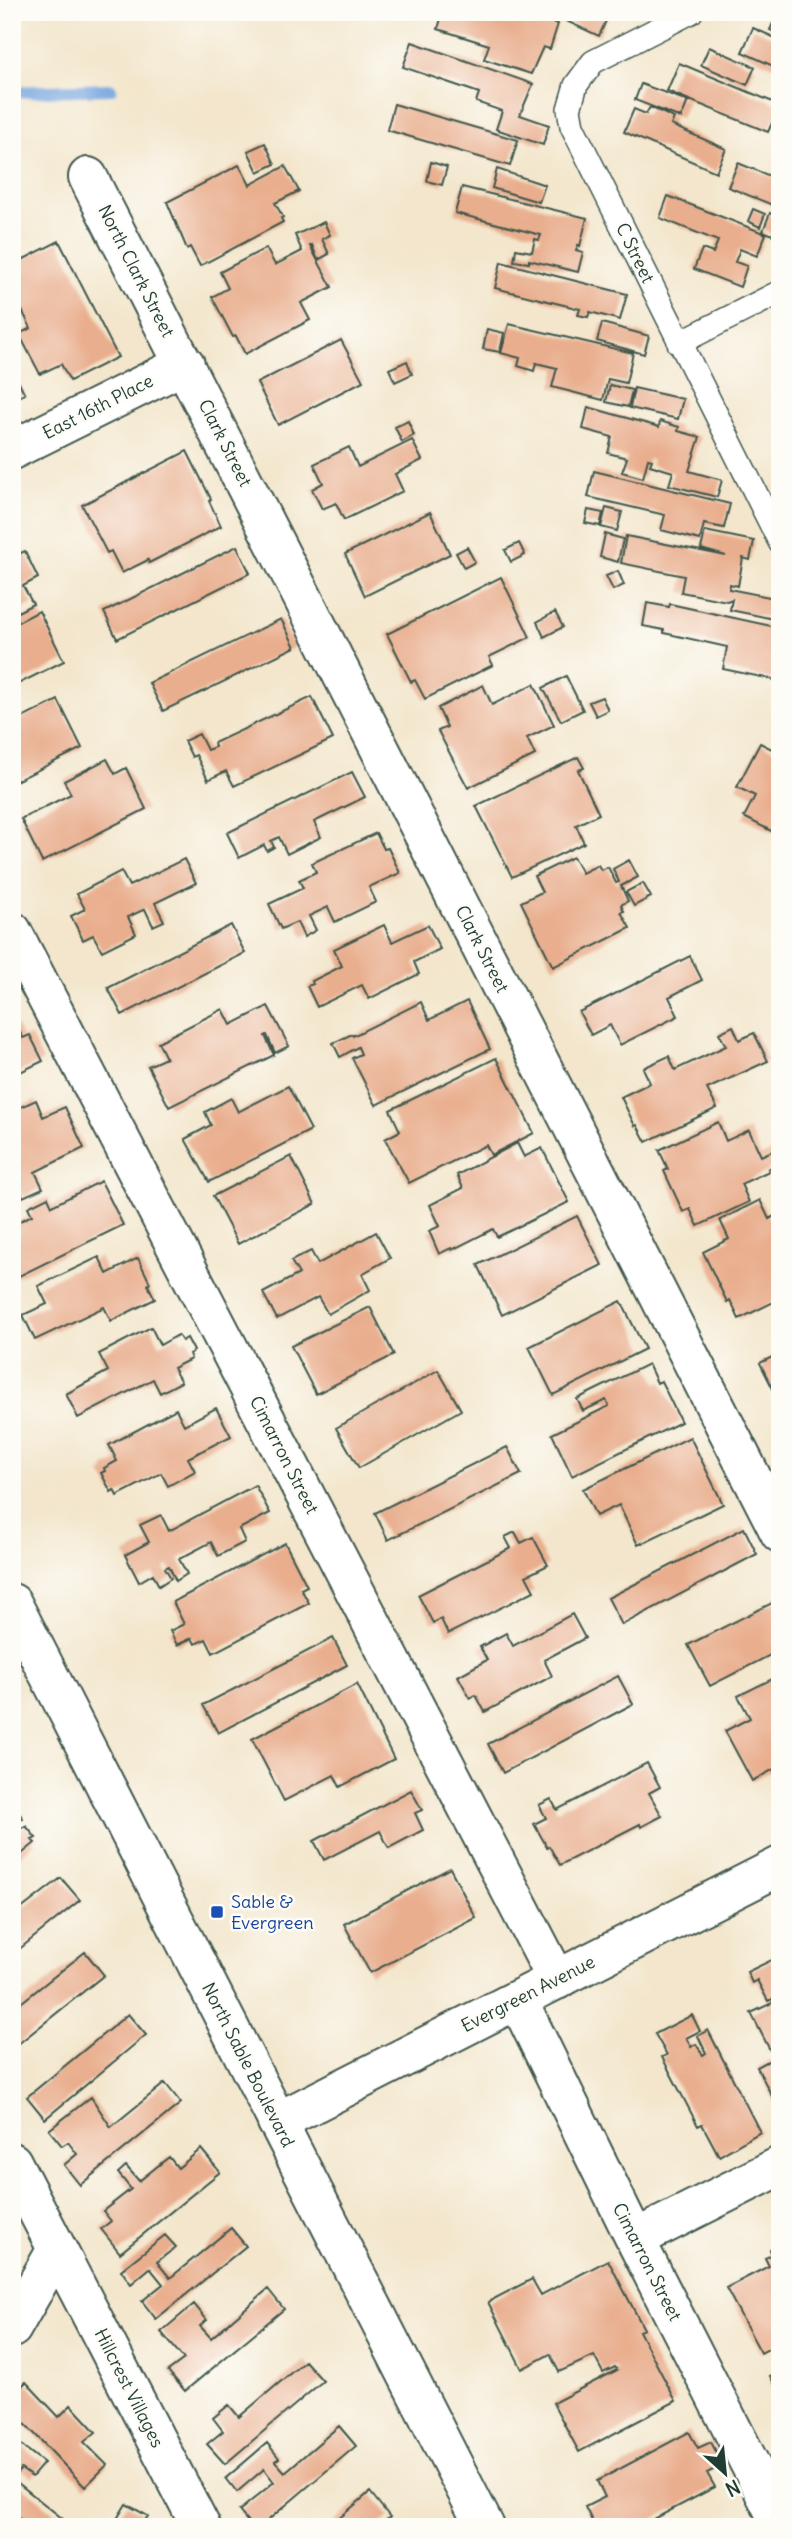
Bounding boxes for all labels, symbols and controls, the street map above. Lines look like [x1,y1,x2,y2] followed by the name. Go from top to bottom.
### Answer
[93,201,180,341] street label: North Clark Street
[611,219,660,287] street label: C Street
[39,369,157,444] street label: East 16th Place
[194,395,257,490] street label: Clark Street
[451,901,514,996] street label: Clark Street
[245,1392,324,1518] street label: Cimarron Street
[231,1890,314,1934] place label: Sable & Evergreen
[209,1904,225,1920] marker: Sable & Evergreen
[457,1950,599,2037] street label: Evergreen Avenue
[197,1979,300,2151] street label: North Sable Boulevard
[608,2199,687,2325] street label: Cimarron Street
[90,2324,169,2451] street label: Hillcrest Villages
[690,2438,760,2508] north arrow
[721,2474,744,2502] text: N

